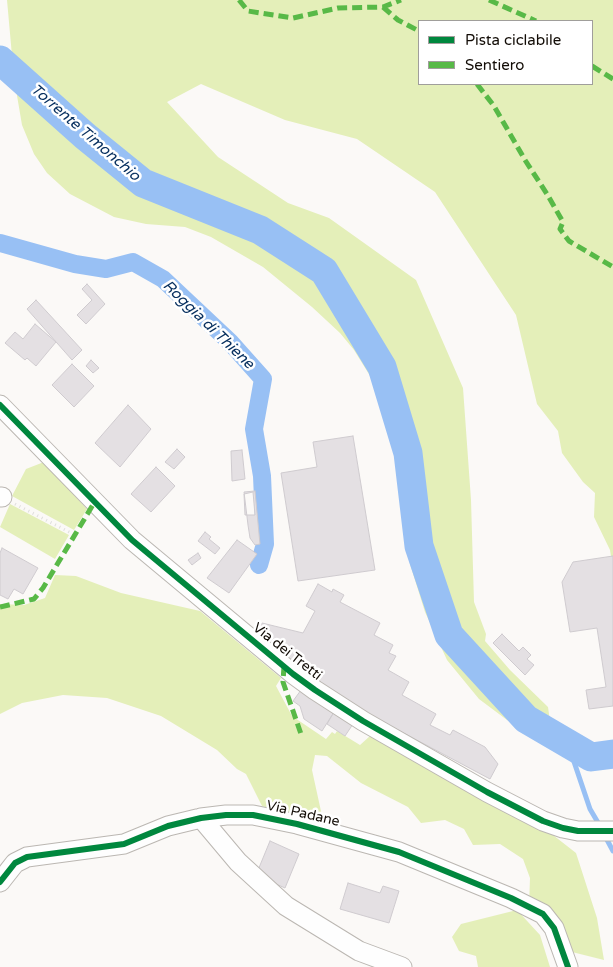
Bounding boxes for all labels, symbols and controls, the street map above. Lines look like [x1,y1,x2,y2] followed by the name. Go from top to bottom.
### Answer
[418,20,593,85] legend
[465,31,561,49] text: Pista ciclabile
[465,56,524,74] text: Sentiero
[27,81,143,185] water label: Torrente Timonchio
[159,277,257,373] water label: Roggia di Thiene
[249,620,325,684] street label: Via dei Tretti
[265,797,341,831] street label: Via Padane

